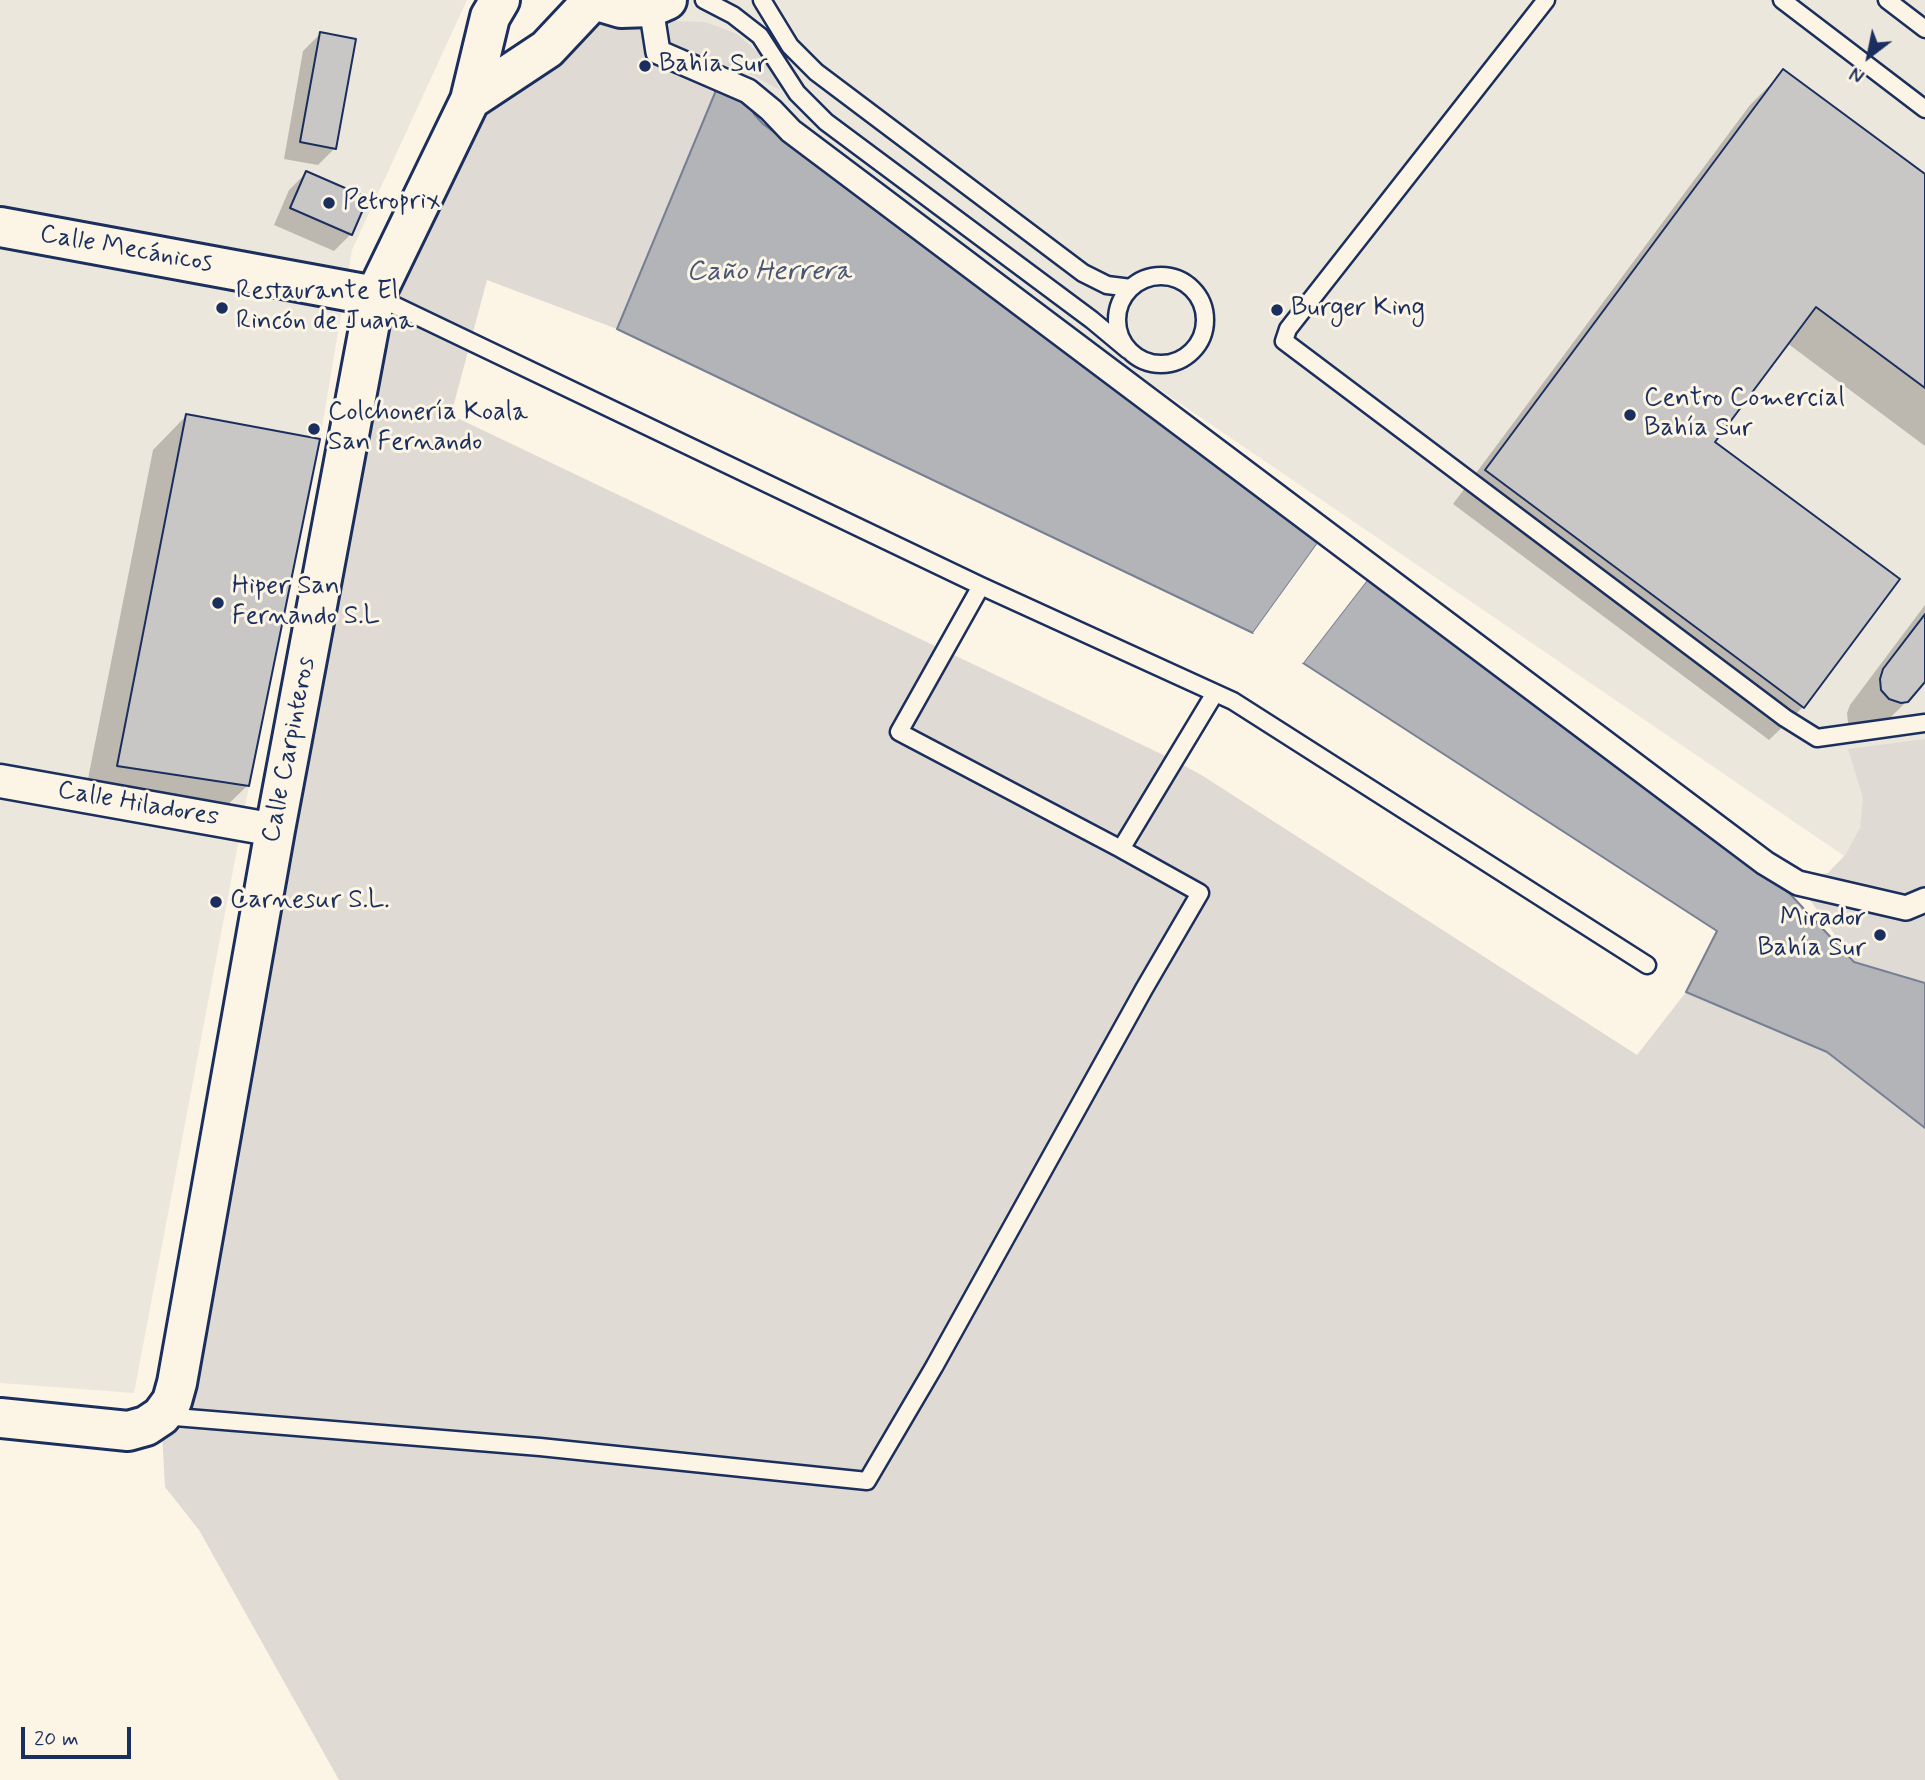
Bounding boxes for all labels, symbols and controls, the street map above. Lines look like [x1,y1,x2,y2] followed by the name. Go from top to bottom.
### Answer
[1834,21,1904,91] north arrow
[659,50,768,82] place label: Bahía Sur
[637,58,653,74] marker: Bahía Sur
[1846,60,1870,88] text: N
[343,187,440,219] place label: Petroprix
[321,195,337,211] marker: Petroprix
[37,219,215,281] street label: Calle Mecánicos
[686,256,852,290] water label: Caño Herrera
[236,277,414,338] place label: Restaurante El Rincón de Juana
[1291,294,1425,326] place label: Burger King
[214,300,230,316] marker: Restaurante El Rincón de Juana
[1269,302,1285,318] marker: Burger King
[1644,384,1845,446] place label: Centro Comercial Bahía Sur
[328,398,528,460] place label: Colchonería Koala San Fernando
[1622,407,1638,423] marker: Centro Comercial Bahía Sur
[306,421,322,437] marker: Colchonería Koala San Fernando
[232,572,380,634] place label: Hiper San Fernando S.L
[210,595,226,611] marker: Hiper San Fernando S.L
[257,654,323,846] street label: Calle Carpinteros
[55,775,221,835] street label: Calle Hiladores
[230,886,390,918] place label: Carnesur S.L.
[208,894,224,910] marker: Carnesur S.L.
[1757,904,1866,965] place label: Mirador Bahía Sur
[1872,927,1888,943] marker: Mirador Bahía Sur
[24,1714,135,1758] scale bar
[34,1725,79,1753] text: 20 m

